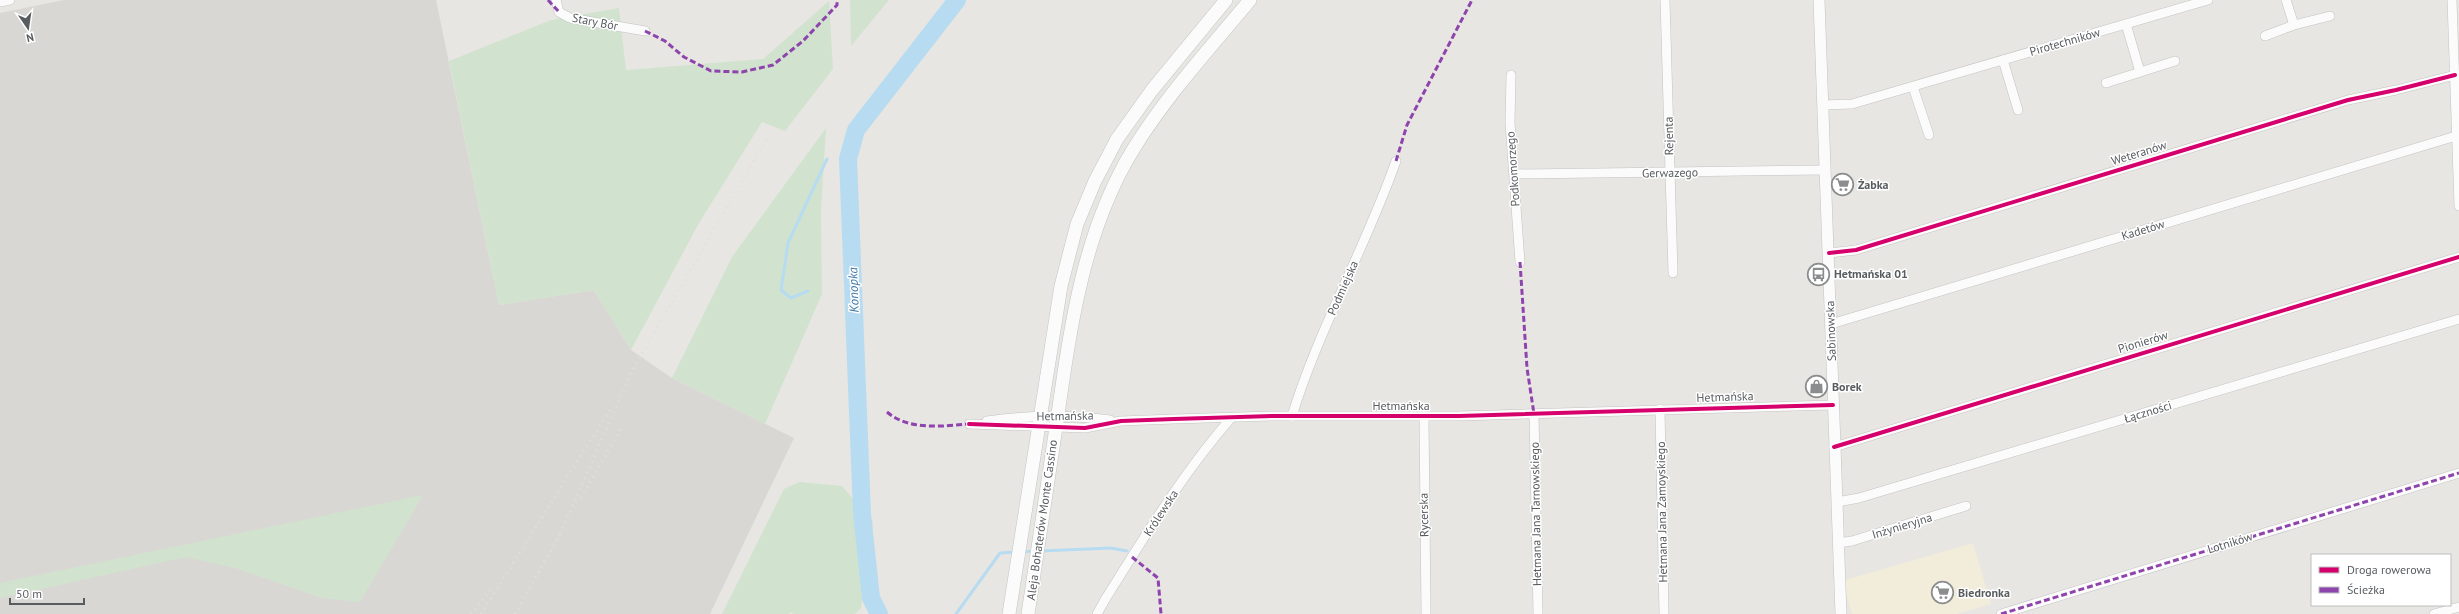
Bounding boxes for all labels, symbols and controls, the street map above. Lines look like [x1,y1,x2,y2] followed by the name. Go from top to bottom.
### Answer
[8,8,48,48] north arrow
[571,10,619,33] street label: Stary Bór
[2028,24,2102,59] street label: Pirotechników
[25,30,35,45] text: N
[1661,117,1676,155] street label: Rejenta
[1502,131,1523,207] street label: Podkomorzego
[2109,137,2169,168] street label: Weteranów
[1642,165,1698,180] street label: Gerwazego
[1830,172,1856,198] supermarket icon: Żabka
[1858,177,1889,192] place label: Żabka
[2119,216,2167,243] street label: Kadetów
[1324,258,1361,317] street label: Podmiejska
[1806,261,1832,287] bus stop icon: Hetmańska 01
[844,266,863,313] water label: Konopka
[1834,266,1908,281] place label: Hetmańska 01
[1822,301,1839,361] street label: Sabinowska
[2116,327,2170,356] street label: Pionierów
[1803,374,1829,400] shop icon: Borek
[1832,379,1862,394] place label: Borek
[1696,388,1754,405] street label: Hetmańska
[2122,397,2174,426] street label: Łączności
[1372,398,1430,413] street label: Hetmańska
[1036,408,1094,423] street label: Hetmańska
[1023,439,1060,601] street label: Aleja Bohaterów Monte Cassino
[1653,441,1670,583] street label: Hetmana Jana Zamoyskiego
[1527,442,1544,586] street label: Hetmana Jana Tarnowskiego
[1140,487,1181,539] street label: Królewska
[1416,493,1431,537] street label: Rycerska
[1870,509,1934,542] street label: Inżynieryjna
[2205,529,2254,556] street label: Lotników
[2311,554,2451,606] legend
[2347,562,2431,577] text: Droga rowerowa
[10,580,84,606] scale bar
[1929,580,1955,606] supermarket icon: Biedronka
[2347,582,2385,597] text: Ścieżka
[1958,585,2010,600] place label: Biedronka
[16,586,42,601] text: 50 m

